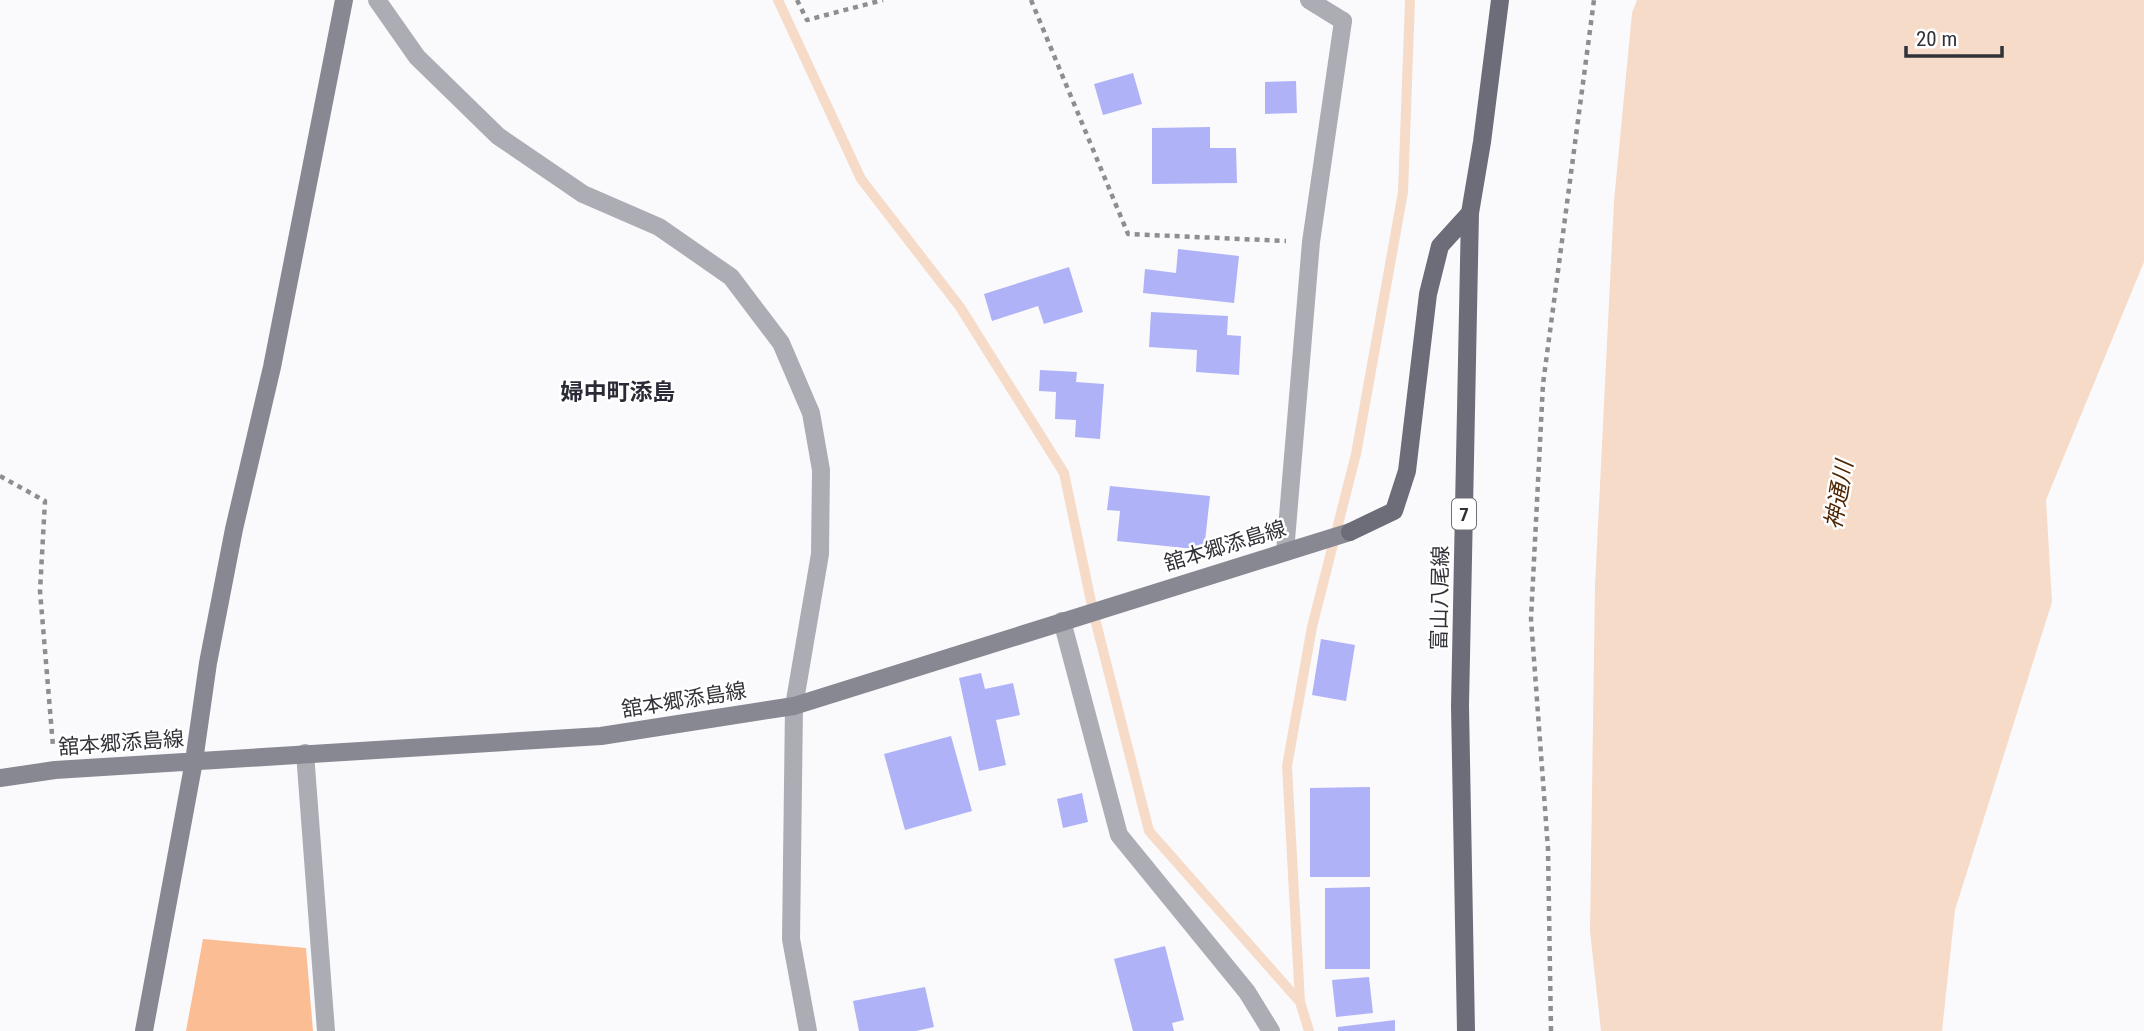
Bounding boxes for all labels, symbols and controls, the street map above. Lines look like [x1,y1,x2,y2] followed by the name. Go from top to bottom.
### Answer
[1906,14,2002,58] scale bar
[1916,27,1957,51] text: 20 m
[561,379,676,406] district label: 婦中町添島
[1820,456,1859,531] water label: 神通川
[1452,499,1476,530] road number: 7
[1161,516,1289,576] street label: 舘本郷添島線
[1427,545,1453,651] street label: 富山八尾線
[620,678,748,722] street label: 舘本郷添島線
[57,727,185,759] street label: 舘本郷添島線

